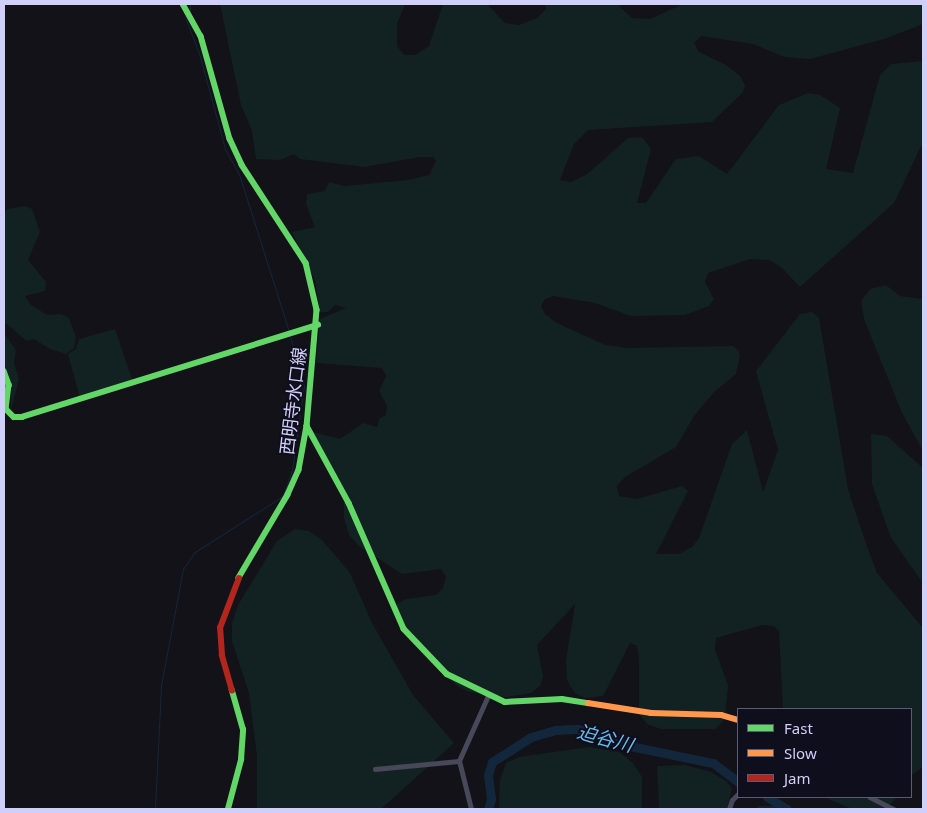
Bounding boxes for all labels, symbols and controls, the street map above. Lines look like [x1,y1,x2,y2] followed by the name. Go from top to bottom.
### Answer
[276,346,310,456] street label: 西明寺水口線
[737,708,912,798] legend
[784,718,813,738] text: Fast
[575,721,635,757] water label: 迫谷川
[784,743,817,763] text: Slow
[784,768,811,788] text: Jam

